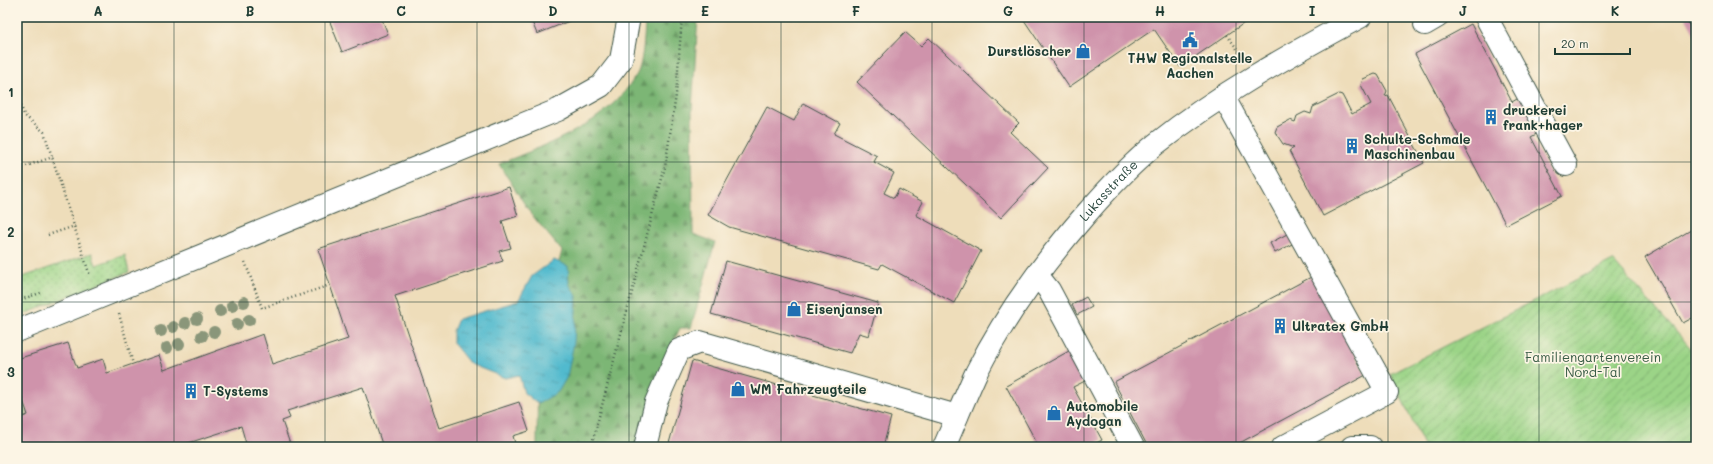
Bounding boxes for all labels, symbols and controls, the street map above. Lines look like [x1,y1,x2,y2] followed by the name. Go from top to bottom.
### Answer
[93,2,103,19] text: A
[246,2,255,19] text: B
[396,2,406,19] text: C
[548,2,558,19] text: D
[701,2,709,19] text: E
[852,2,860,19] text: F
[1003,2,1013,19] text: G
[1155,2,1165,19] text: H
[1309,2,1316,19] text: I
[1459,2,1467,19] text: J
[1611,2,1620,19] text: K
[1555,30,1630,56] scale bar
[1181,31,1199,49] public building icon: THW Regionalstelle Aachen
[1561,35,1589,51] text: 20 m
[987,42,1071,59] place label: Durstlöscher
[1074,42,1092,60] shop icon: Durstlöscher
[1128,49,1252,81] place label: THW Regionalstelle Aachen
[8,83,14,100] text: 1
[1503,101,1583,133] place label: druckerei frank+hager
[1482,108,1500,126] building icon: druckerei frank+hager
[1364,130,1471,162] place label: Schulte-Schmale Maschinenbau
[1343,137,1361,155] building icon: Schulte-Schmale Maschinenbau
[1075,155,1141,224] street label: Lukasstraße
[7,223,15,240] text: 2
[785,300,803,318] shop icon: Eisenjansen
[806,300,883,317] place label: Eisenjansen
[1271,317,1289,335] building icon: Ultratex GmbH
[1292,317,1389,334] place label: Ultratex GmbH
[1525,348,1661,380] park label: Familiengartenverein Nord-Tal
[7,363,15,380] text: 3
[729,380,747,398] shop icon: WM Fahrzeugteile
[750,380,867,397] place label: WM Fahrzeugteile
[182,382,200,400] building icon: T-Systems
[203,382,268,400] place label: T-Systems
[1066,397,1139,430] place label: Automobile Aydogan
[1045,404,1063,422] shop icon: Automobile Aydogan

